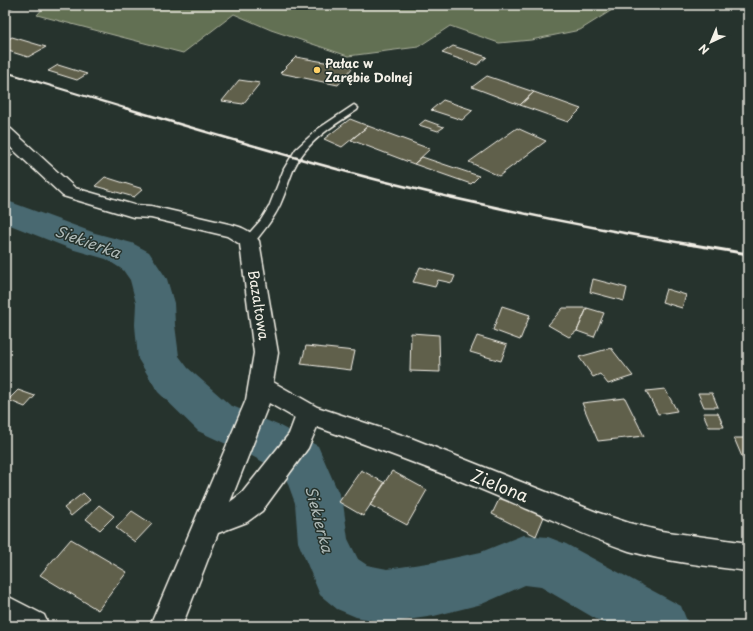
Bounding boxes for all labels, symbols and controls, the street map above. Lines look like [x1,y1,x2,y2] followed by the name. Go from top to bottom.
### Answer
[691,22,731,62] north arrow
[694,40,713,59] text: N
[325,54,412,86] place label: Pałac w Zarębie Dolnej
[312,65,322,75] marker: Pałac w Zarębie Dolnej
[52,219,125,264] water label: Siekierka
[243,269,275,342] street label: Bazaltowa
[467,462,533,508] street label: Zielona
[300,483,340,556] water label: Siekierka

